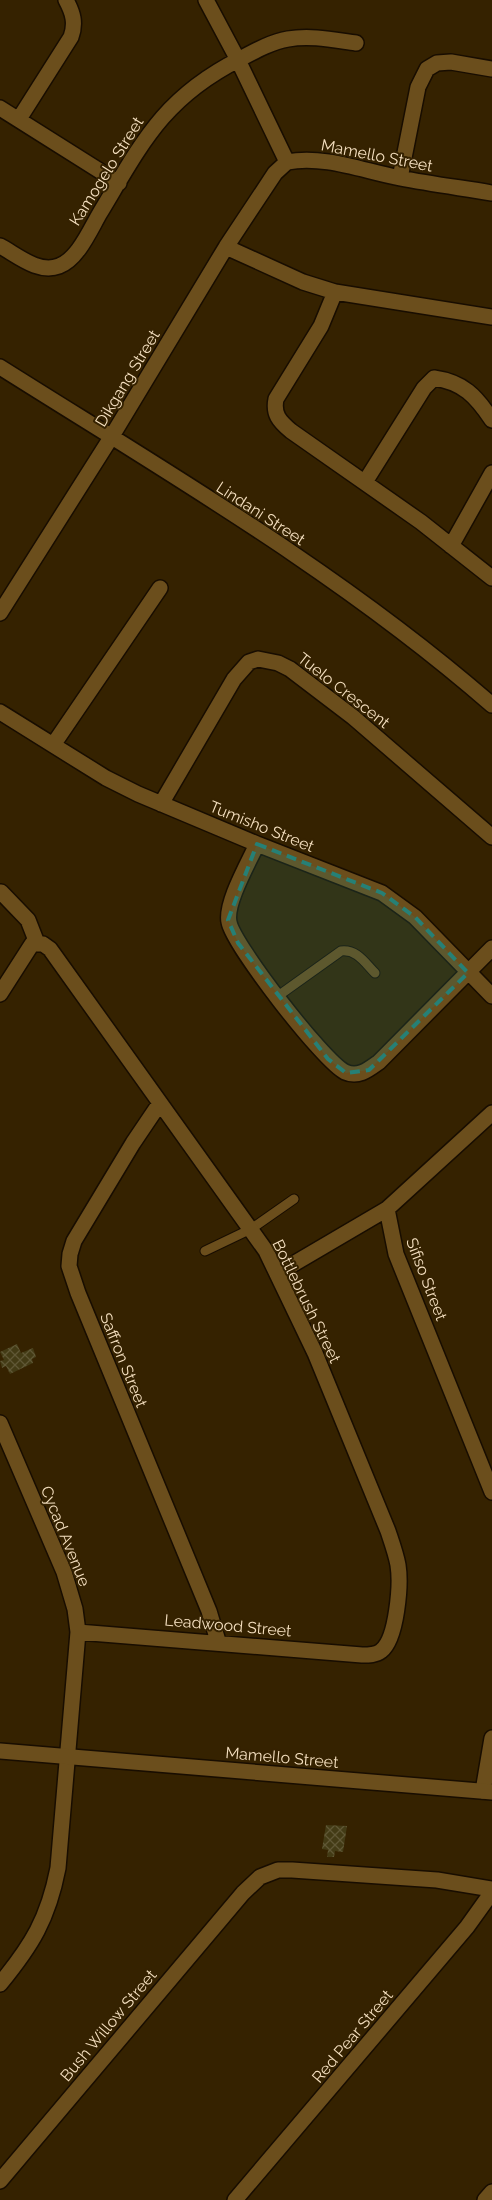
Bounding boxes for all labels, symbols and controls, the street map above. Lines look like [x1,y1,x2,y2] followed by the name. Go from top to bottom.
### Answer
[65,113,148,229] street label: Kamogelo Street
[319,135,435,176] street label: Mamello Street
[91,326,164,430] street label: Dikgang Street
[213,478,309,550] street label: Lindani Street
[294,649,394,733] street label: Tuelo Crescent
[207,797,317,856] street label: Tumisho Street
[402,1235,451,1324] street label: Sifiso Street
[268,1236,345,1367] street label: Bottlebrush Street
[96,1310,151,1411] street label: Saffron Street
[37,1483,94,1589] street label: Cycad Avenue
[164,1610,293,1641] street label: Leadwood Street
[225,1743,340,1772] street label: Mamello Street
[56,1965,161,2085] street label: Bush Willow Street
[308,1986,397,2087] street label: Red Pear Street

